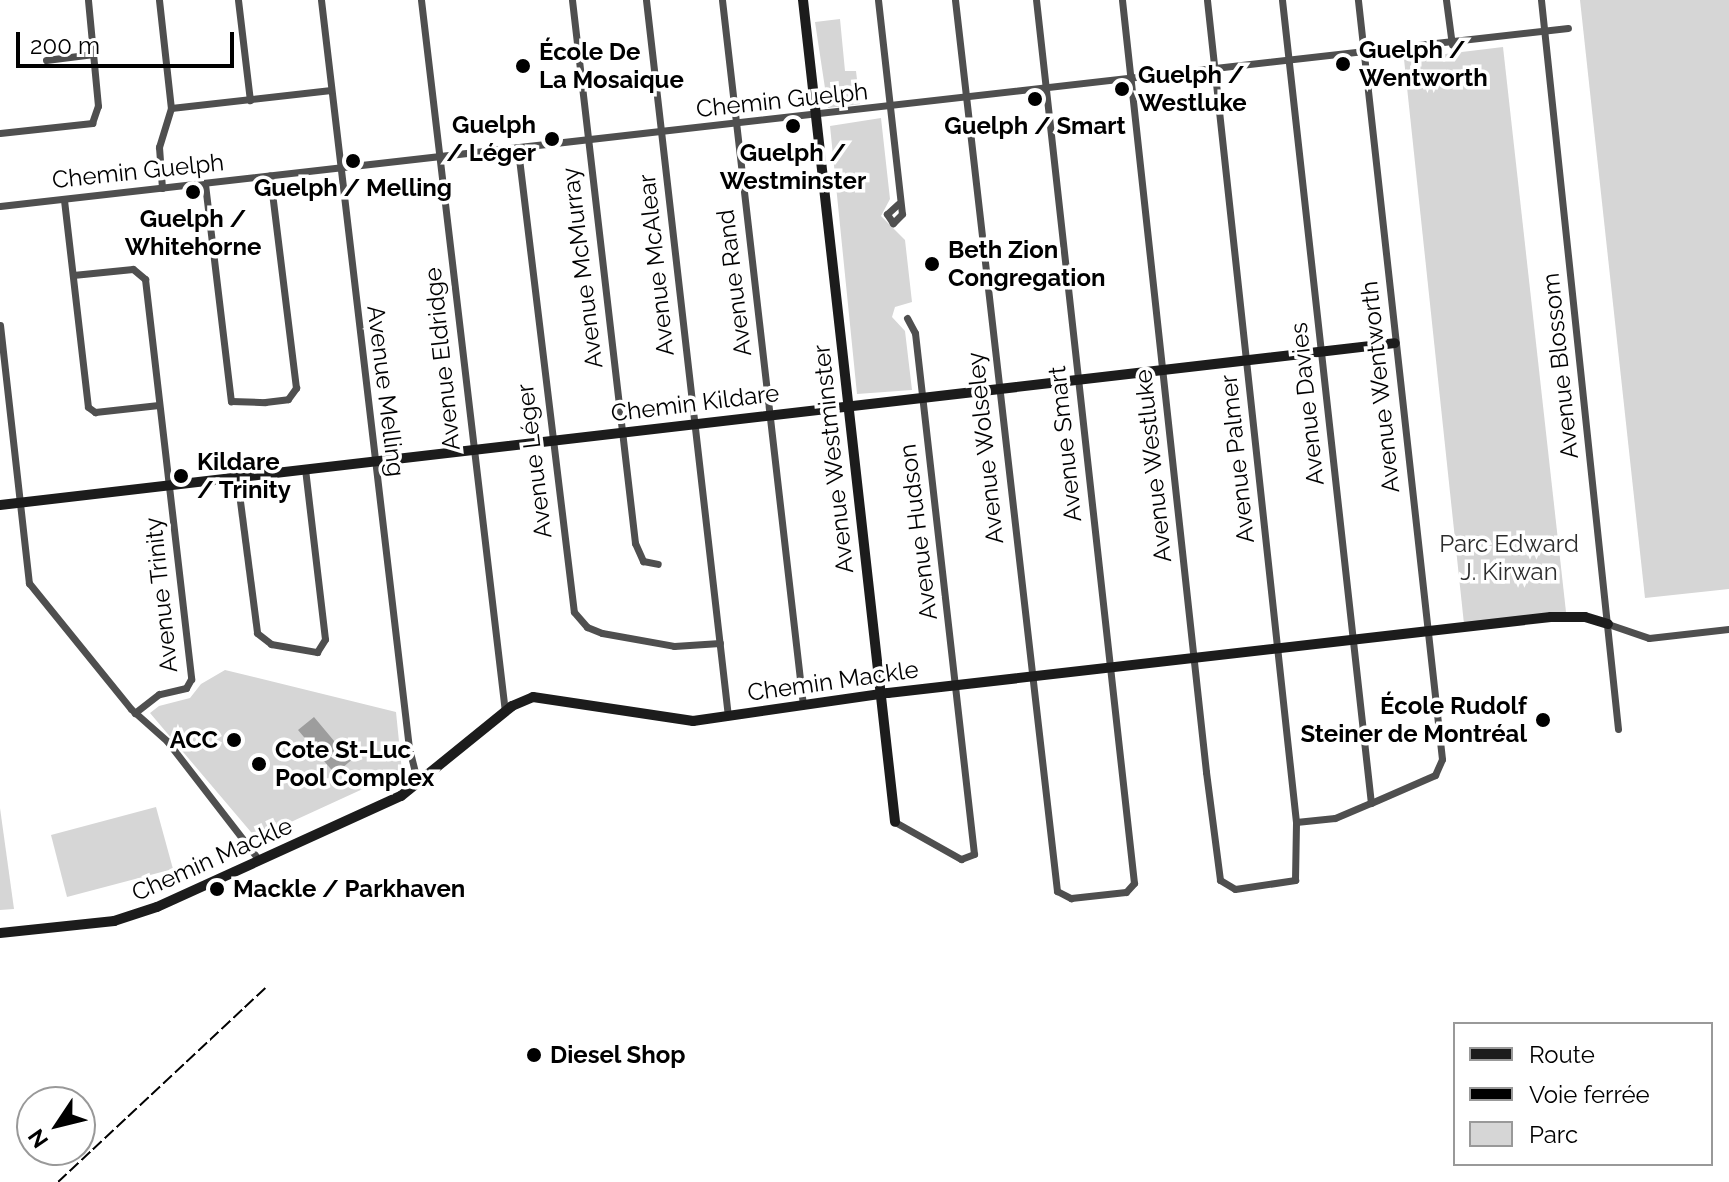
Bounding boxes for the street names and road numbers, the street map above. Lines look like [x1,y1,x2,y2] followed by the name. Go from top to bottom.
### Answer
[695,77,869,123] street label: Chemin Guelph
[51,148,225,194] street label: Chemin Guelph
[555,166,609,370] street label: Avenue McMurray
[632,173,680,357] street label: Avenue McAlear
[711,208,757,358] street label: Avenue Rand
[418,266,466,452] street label: Avenue Eldridge
[1536,272,1584,460] street label: Avenue Blossom
[1355,279,1405,495] street label: Avenue Wentworth
[361,304,411,478] street label: Avenue Melling
[1284,321,1330,487] street label: Avenue Davies
[807,343,859,575] street label: Avenue Westminster
[961,350,1009,546] street label: Avenue Wolseley
[1042,365,1088,523] street label: Avenue Smart
[1129,368,1177,564] street label: Avenue Westluke
[1214,373,1260,545] street label: Avenue Palmer
[609,378,781,428] street label: Chemin Kildare
[510,382,558,540] street label: Avenue Léger
[893,442,943,622] street label: Avenue Hudson
[138,516,184,674] street label: Avenue Trinity
[746,655,920,707] street label: Chemin Mackle
[127,811,297,907] street label: Chemin Mackle

